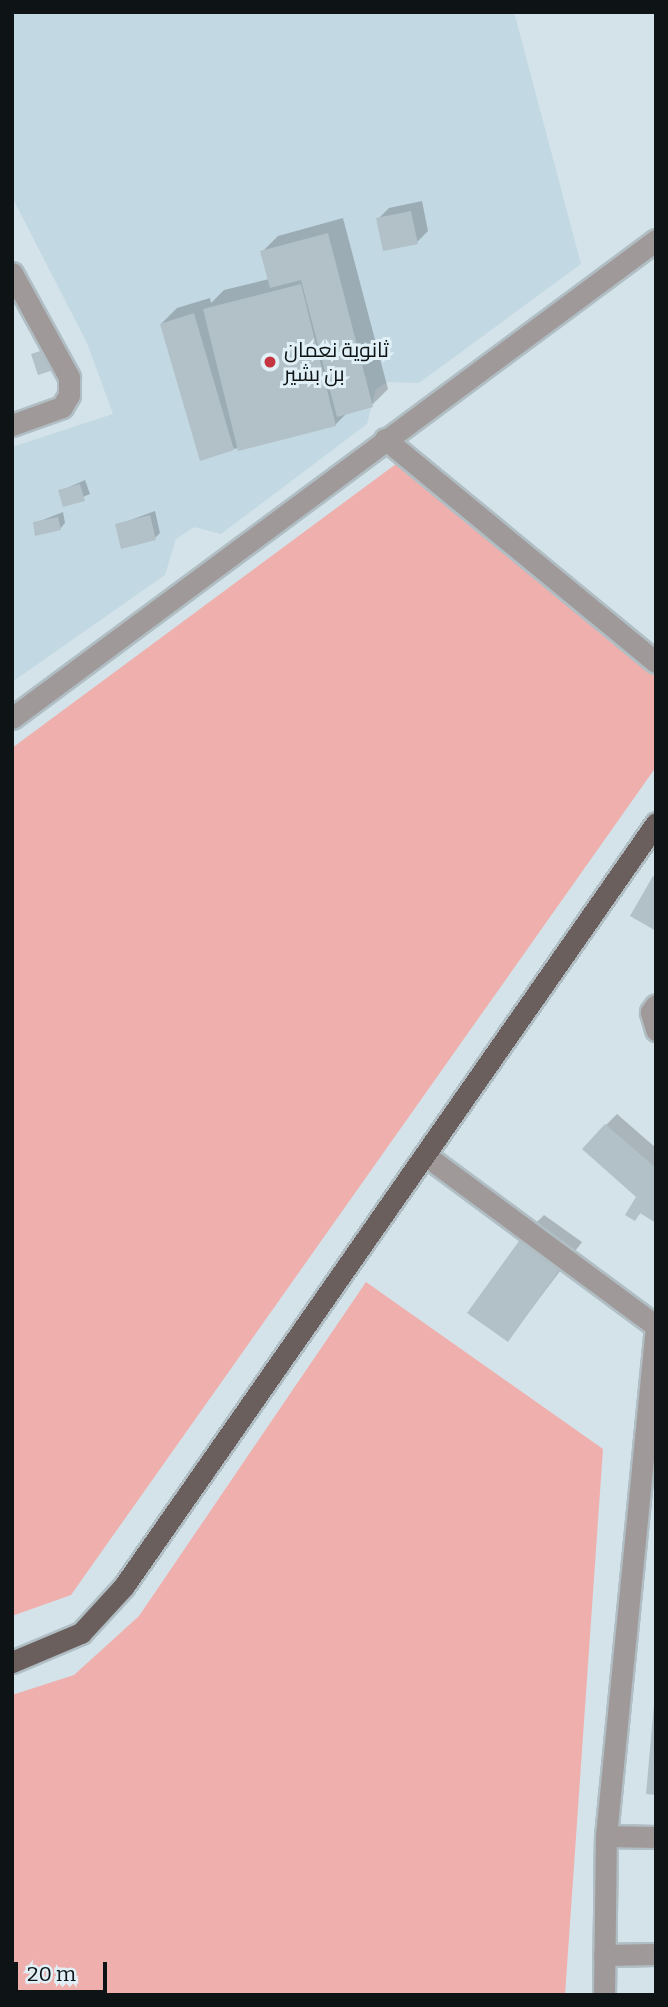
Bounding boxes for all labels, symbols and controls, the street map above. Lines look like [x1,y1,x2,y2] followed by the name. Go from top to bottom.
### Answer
[284,337,389,387] place label: ثانوية نعمان بن بشير
[262,354,278,370] marker: ثانوية نعمان بن بشير
[18,1948,110,1992] scale bar
[27,1961,76,1987] text: 20 m

